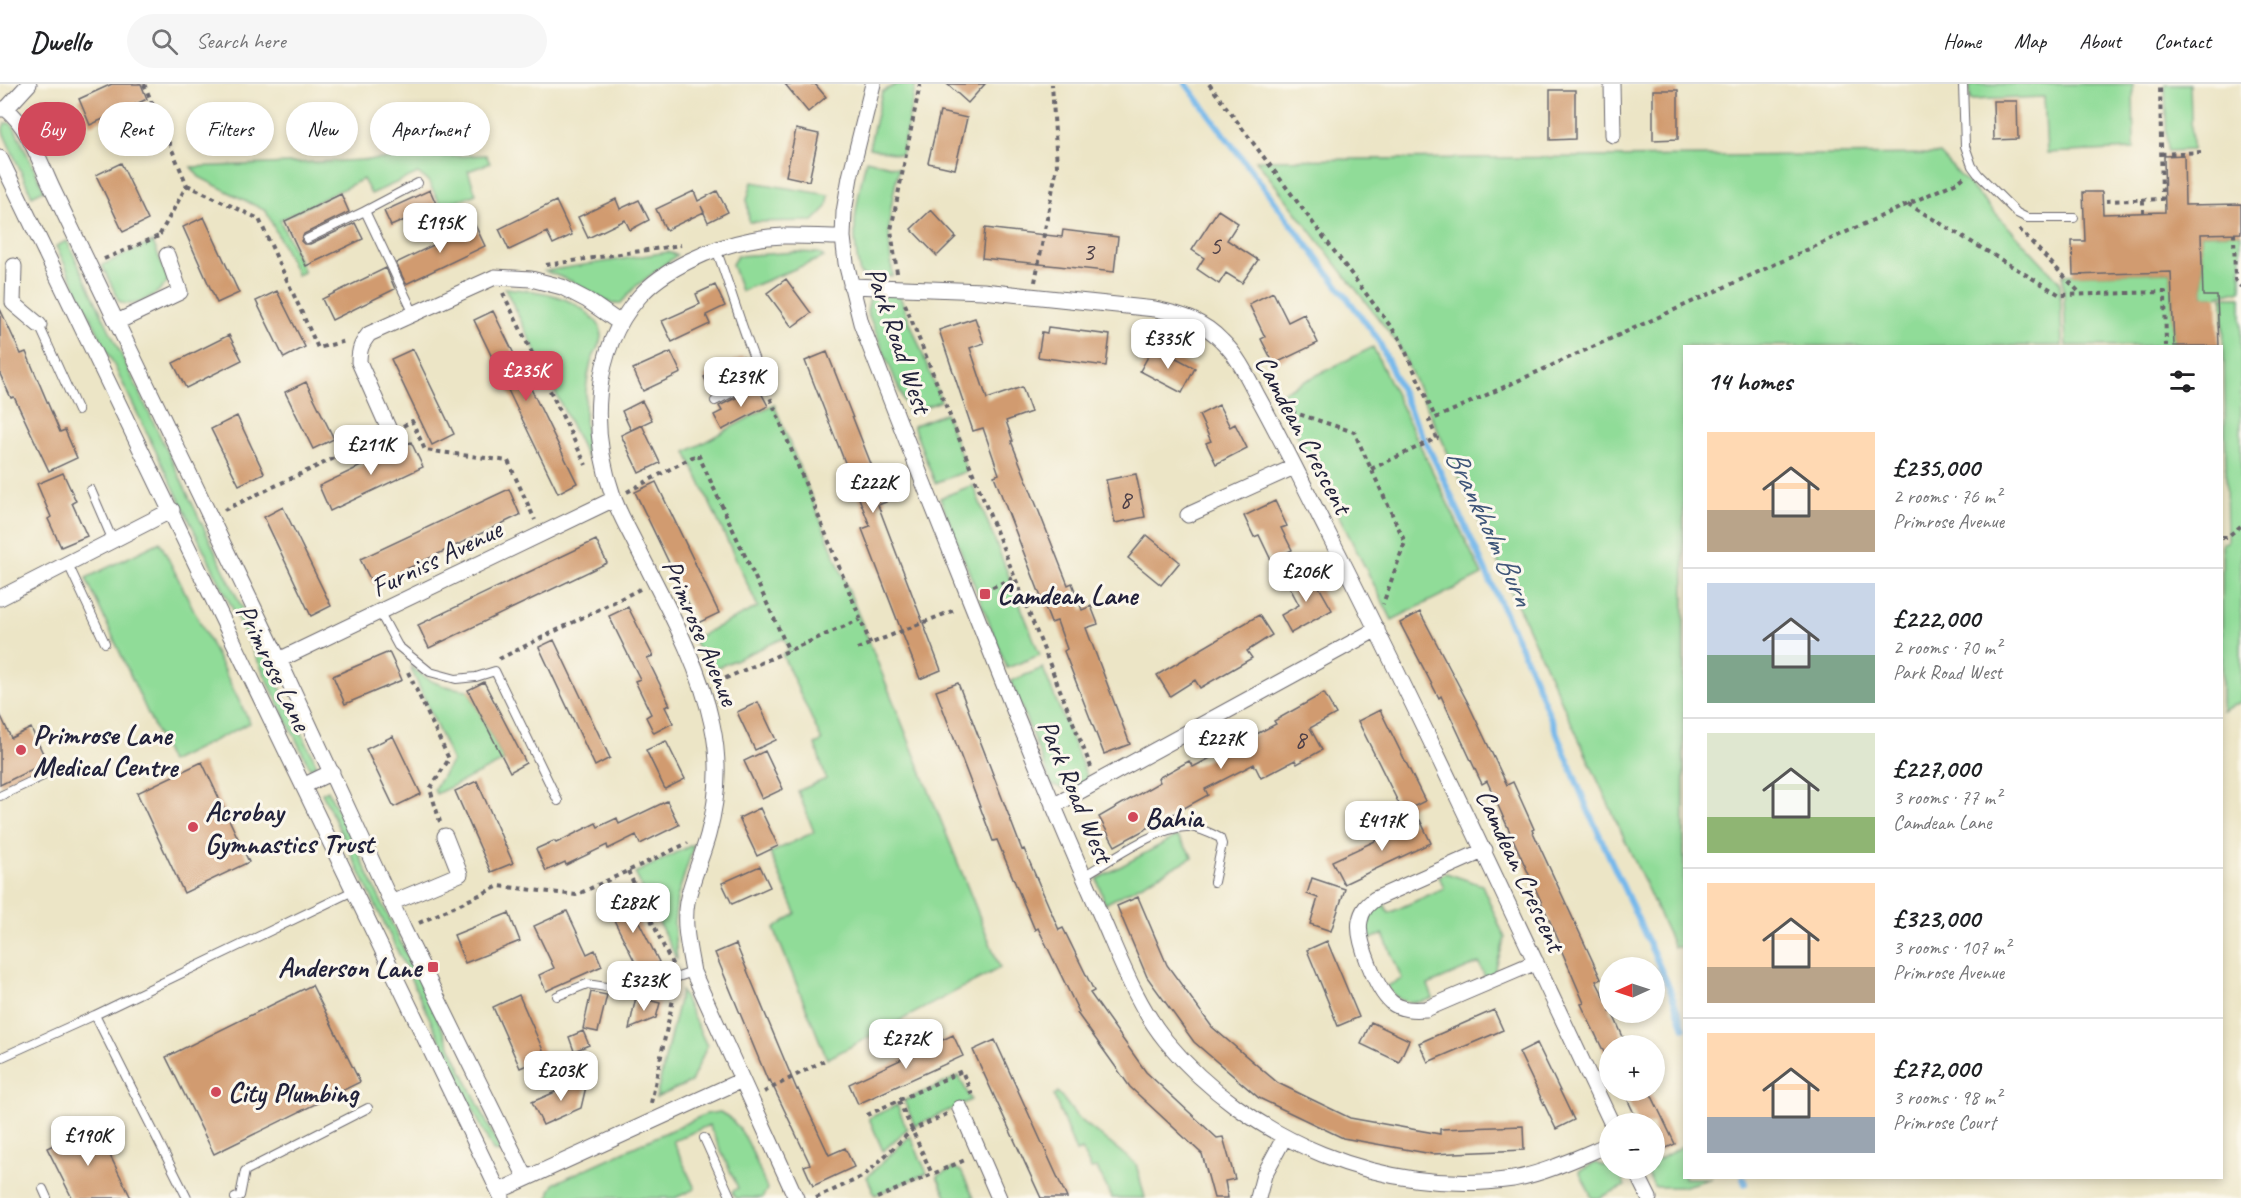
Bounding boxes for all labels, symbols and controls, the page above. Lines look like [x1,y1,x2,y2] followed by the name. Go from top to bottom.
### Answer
[127,14,547,68] search box
[30,24,91,59] text: Dwello
[148,25,181,58] icon: search
[196,27,286,55] text: Search here
[1943,28,1981,54] text: Home
[2014,28,2046,54] text: Map
[2079,28,2121,54] text: About
[2154,28,2211,54] text: Contact
[18,102,86,156] chip: Buy
[98,102,174,156] chip: Rent
[186,102,274,156] chip: Filters
[286,102,358,156] chip: New
[370,102,490,156] chip: Apartment
[398,203,482,254] pin: £195K
[417,210,463,235] text: £195K
[1209,229,1222,262] house number: 5
[1082,235,1096,268] house number: 3
[858,262,941,420] street label: Park Road West
[1126,319,1210,370] pin: £335K
[1145,326,1191,351] text: £335K
[1247,348,1362,522] street label: Camdean Crescent
[484,351,568,402] pin: £235K
[699,357,783,408] pin: £239K
[503,358,549,383] text: £235K
[718,364,764,389] text: £239K
[1707,365,1792,398] text: 14 homes
[2166,365,2199,398] icon: filters
[329,425,413,476] pin: £211K
[348,432,394,457] text: £211K
[1437,443,1544,614] water label: Brankholm Burn
[1893,451,1980,484] text: £235,000
[1755,456,1827,528] icon: home
[831,463,915,514] pin: £222K
[850,470,896,495] text: £222K
[1119,483,1133,516] house number: 8
[1893,484,2001,509] text: 2 rooms · 76 m²
[1893,509,2004,534] text: Primrose Avenue
[365,511,509,605] street label: Furniss Avenue
[1264,552,1348,603] pin: £206K
[655,554,748,712] street label: Primrose Avenue
[1283,559,1329,584] text: £206K
[997,577,1140,612] place label: Camdean Lane
[978,587,992,601] marker: Camdean Lane
[228,598,321,738] street label: Primrose Lane
[1893,602,1980,635] text: £222,000
[1755,607,1827,679] icon: home
[1893,635,2001,660] text: 2 rooms · 70 m²
[1893,660,2002,685] text: Park Road West
[1030,714,1123,870] street label: Park Road West
[33,717,180,784] place label: Primrose Lane Medical Centre
[1179,719,1263,770] pin: £227K
[1294,723,1308,756] house number: 8
[1198,726,1244,751] text: £227K
[14,743,28,757] marker: Primrose Lane Medical Centre
[1893,752,1980,785] text: £227,000
[1755,757,1827,829] icon: home
[1468,783,1575,959] street label: Camdean Crescent
[1893,785,2001,810] text: 3 rooms · 77 m²
[205,794,376,861] place label: Acrobay Gymnastics Trust
[1145,800,1205,835] place label: Bahia
[1340,801,1424,852] pin: £417K
[1359,808,1405,833] text: £417K
[1126,810,1140,824] marker: Bahia
[1893,810,1992,835] text: Camdean Lane
[186,820,200,834] marker: Acrobay Gymnastics Trust
[591,883,675,934] pin: £282K
[610,890,656,915] text: £282K
[1893,902,1980,935] text: £323,000
[1755,907,1827,979] icon: home
[1893,935,2010,960] text: 3 rooms · 107 m²
[278,950,424,985] place label: Anderson Lane
[1599,957,1665,1023] north arrow
[1599,957,1665,1179] map controls
[426,960,440,974] marker: Anderson Lane
[1893,960,2004,985] text: Primrose Avenue
[602,961,686,1012] pin: £323K
[621,968,667,993] text: £323K
[864,1019,948,1070] pin: £272K
[883,1026,929,1051] text: £272K
[1599,1035,1665,1101] button: +
[519,1051,603,1102] pin: £203K
[1893,1052,1980,1085] text: £272,000
[1755,1057,1827,1129] icon: home
[538,1058,584,1083] text: £203K
[228,1075,360,1111] place label: City Plumbing
[209,1085,223,1099] marker: City Plumbing
[1893,1085,2001,1110] text: 3 rooms · 98 m²
[1893,1110,1996,1135] text: Primrose Court
[1599,1113,1665,1179] button: −
[46,1116,130,1167] pin: £190K
[65,1123,111,1148] text: £190K

